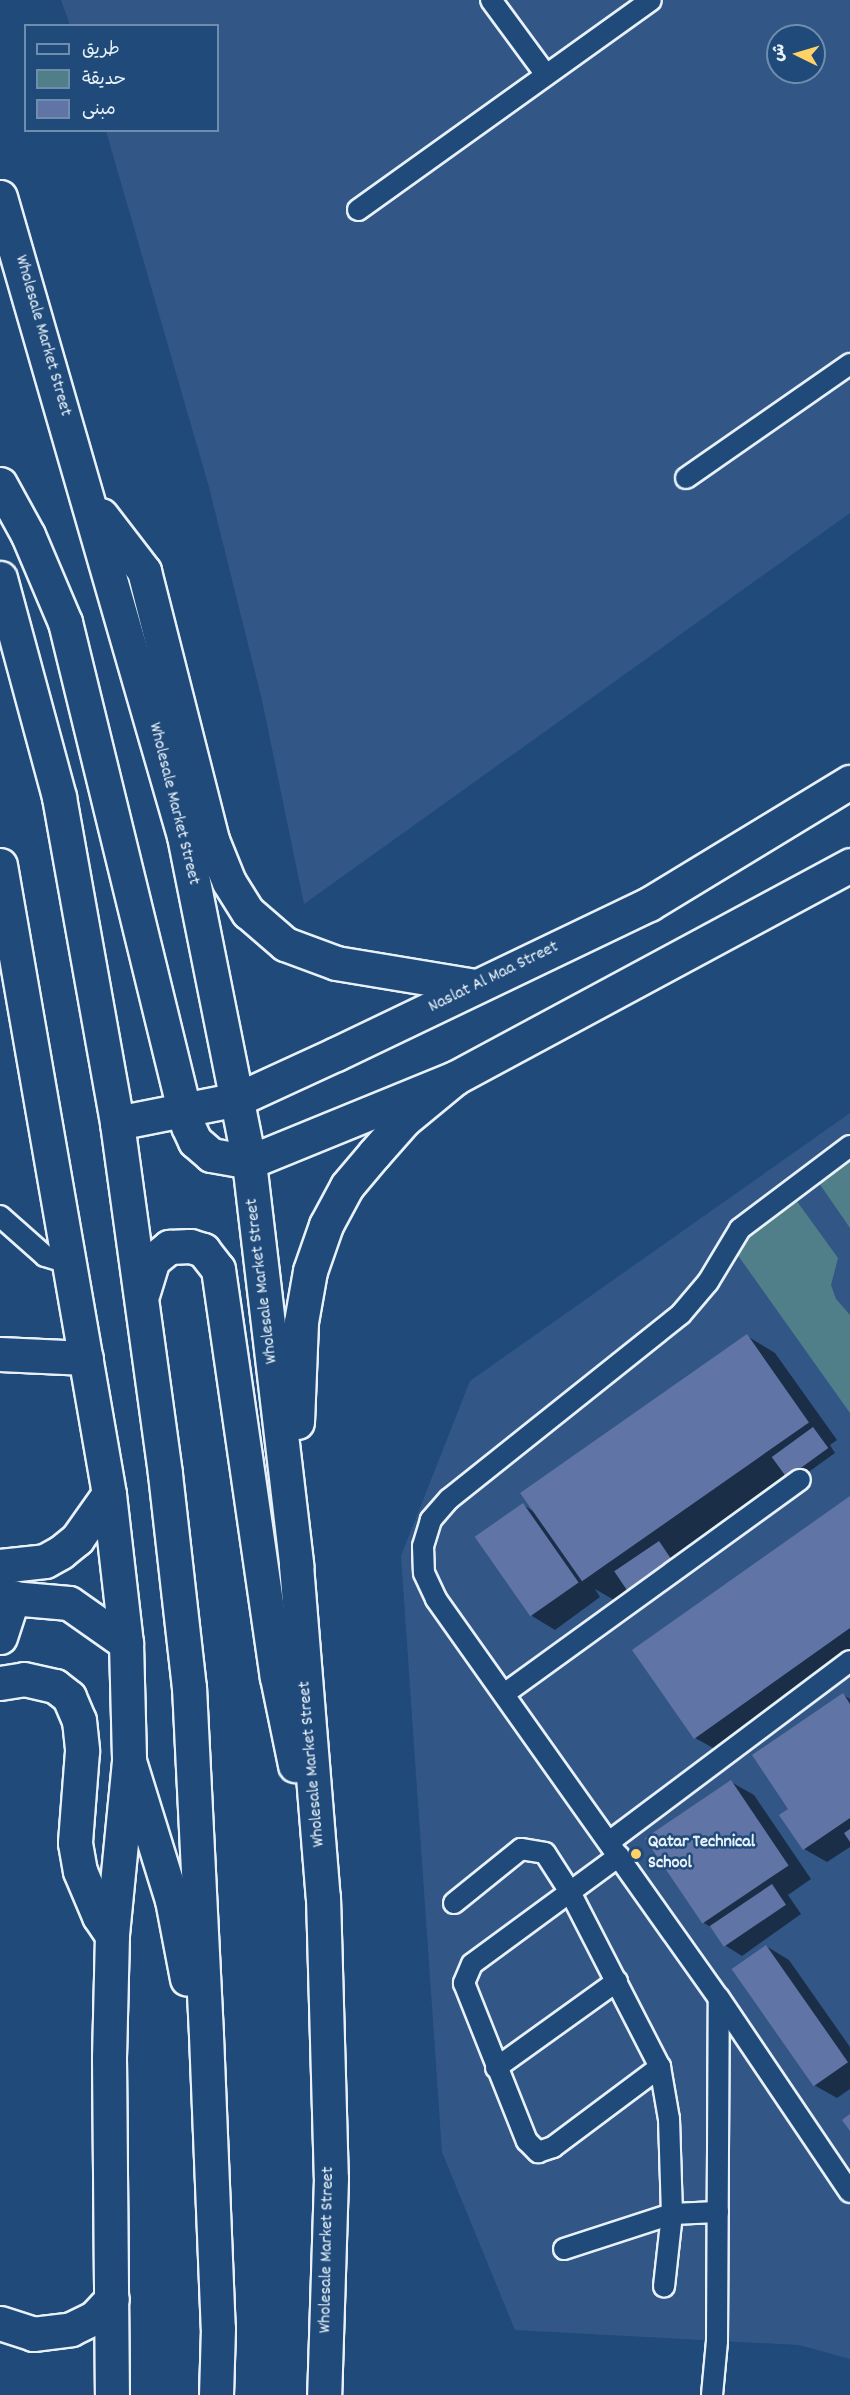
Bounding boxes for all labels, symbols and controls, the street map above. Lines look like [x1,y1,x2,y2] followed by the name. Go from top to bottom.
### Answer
[24,24,219,132] legend
[766,24,826,84] north arrow
[82,38,120,63] text: طريق
[767,43,792,62] text: ش
[82,68,126,93] text: حديقة
[82,98,116,123] text: مبنى
[9,253,75,419] street label: Wholesale Market Street
[142,721,204,887] street label: Wholesale Market Street
[425,937,563,1019] street label: Naslat Al Maa Street
[242,1197,284,1365] street label: Wholesale Market Street
[295,1680,331,1848] street label: Wholesale Market Street
[648,1833,755,1876] place label: Qatar Technical School
[629,1847,643,1861] marker: Qatar Technical School
[316,2167,340,2333] street label: Wholesale Market Street

